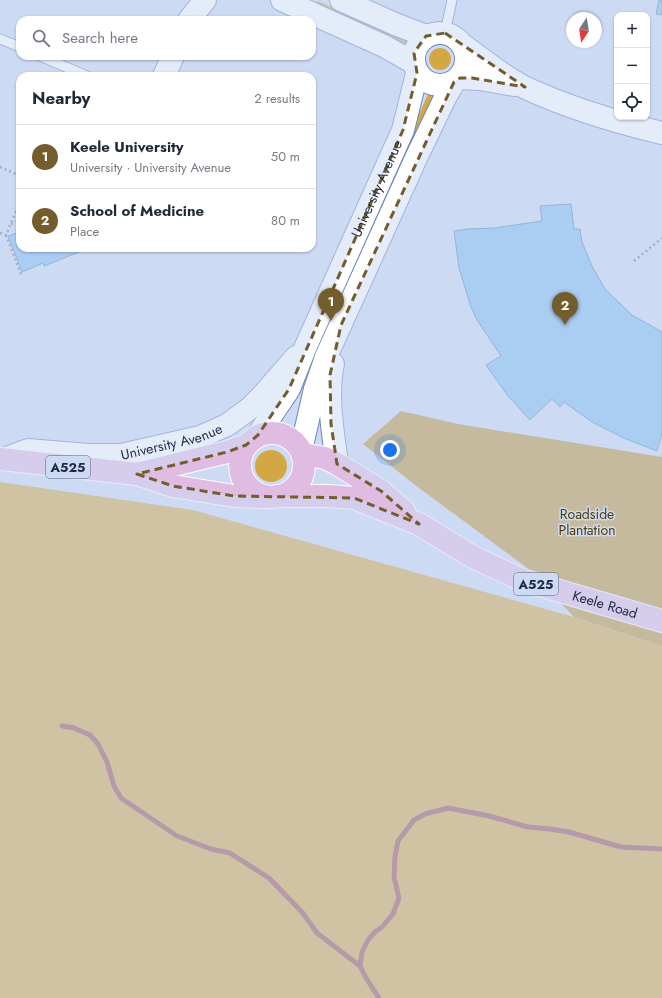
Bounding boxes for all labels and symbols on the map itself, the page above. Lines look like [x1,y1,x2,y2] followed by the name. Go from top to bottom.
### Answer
[566,12,602,48] north arrow
[346,137,407,241] street label: University Avenue
[318,288,344,321] pin: 1
[552,292,578,325] pin: 2
[119,418,225,465] street label: University Avenue
[380,440,400,460] your location
[46,456,90,478] road number: A525
[558,504,616,540] park label: Roadside Plantation
[514,573,558,595] road number: A525
[570,585,640,623] street label: Keele Road

